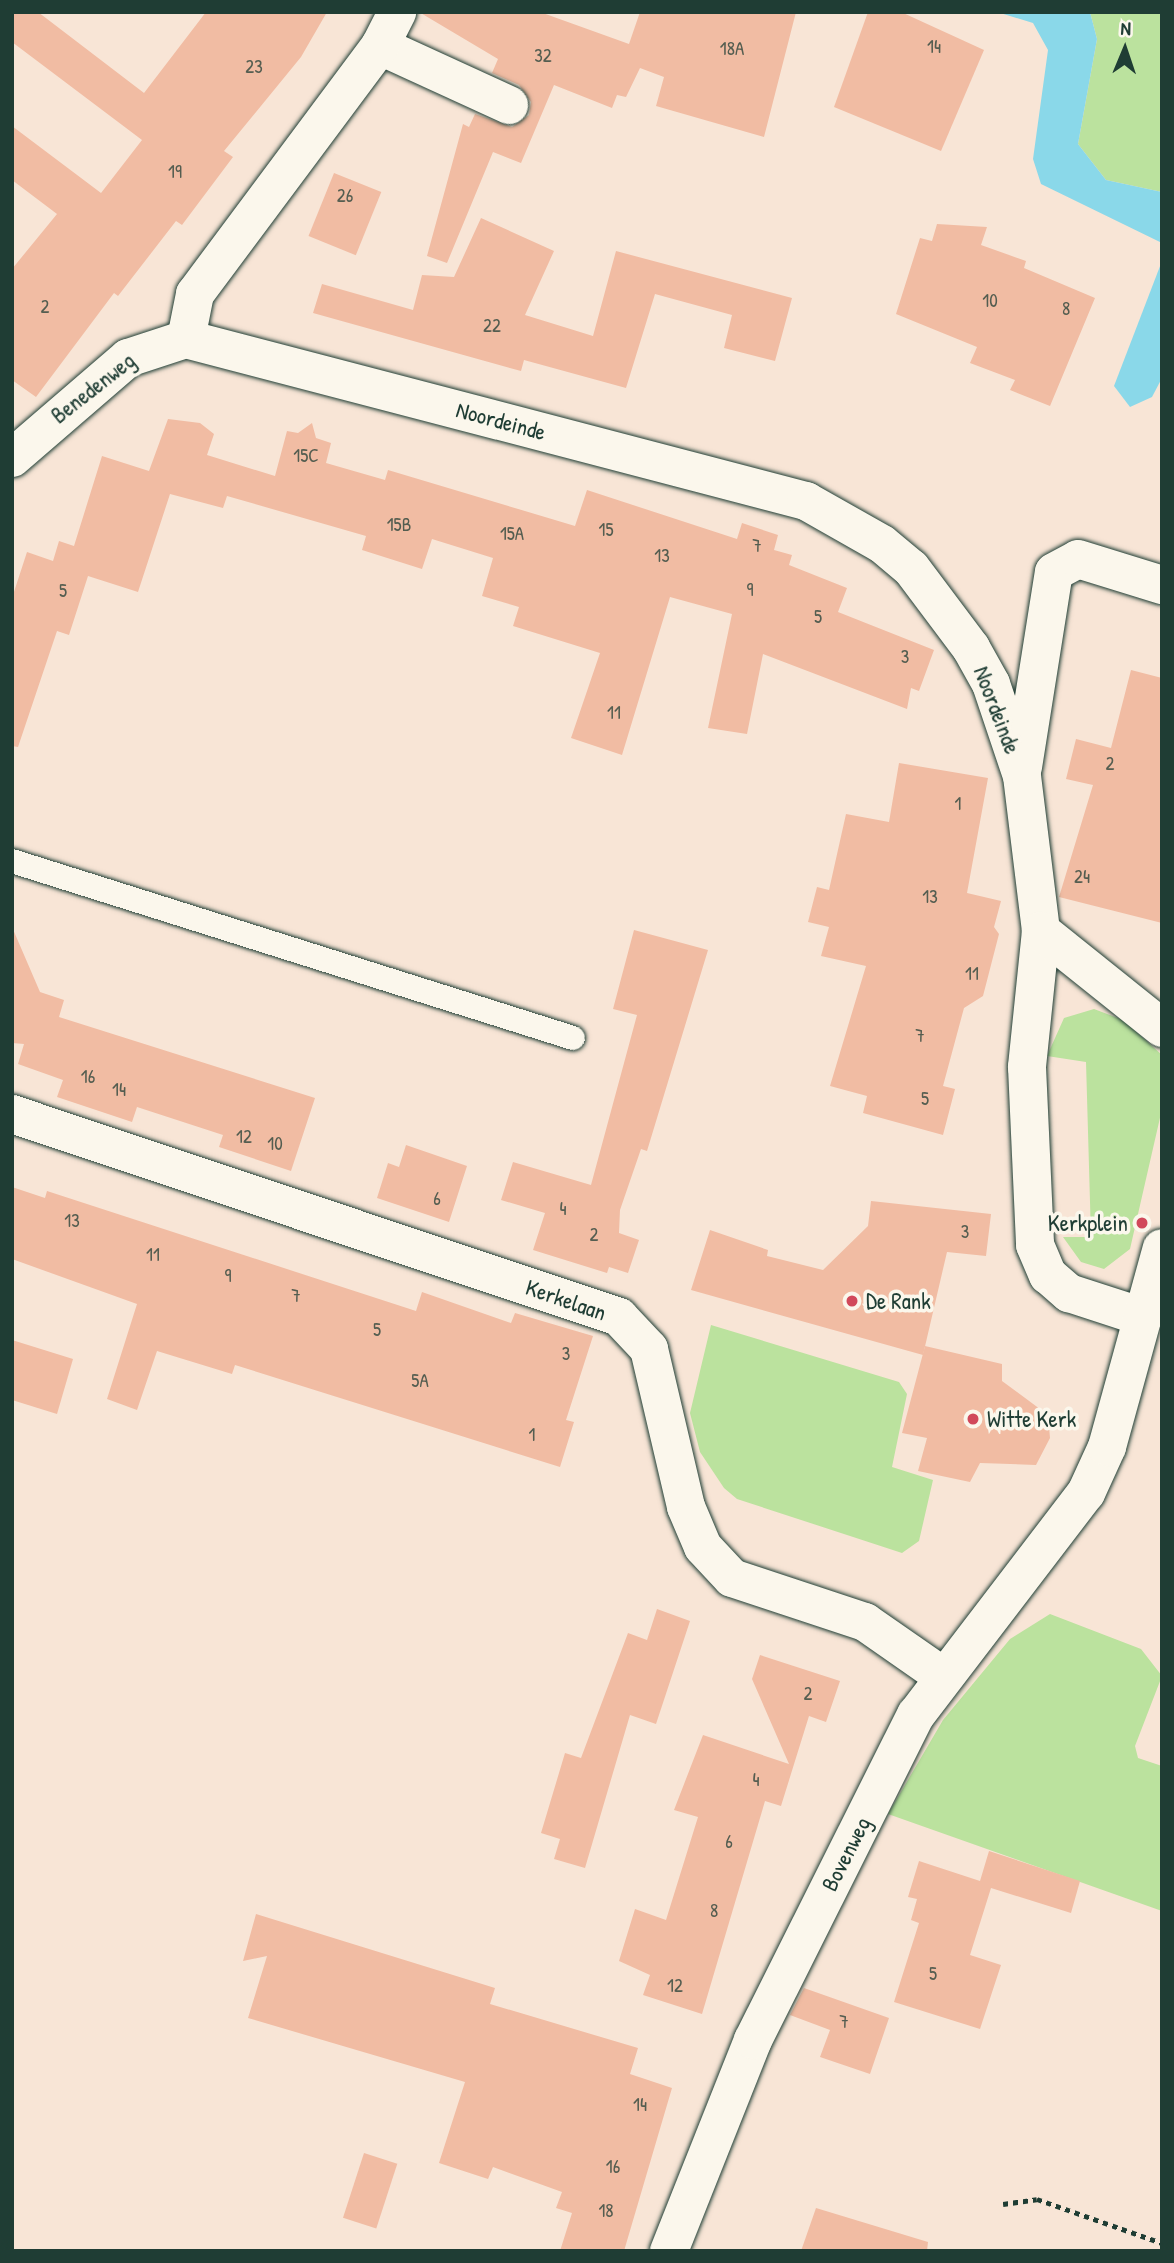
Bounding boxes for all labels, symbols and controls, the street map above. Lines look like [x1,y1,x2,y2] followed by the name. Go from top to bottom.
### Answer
[1090,14,1160,84] north arrow
[1120,15,1131,41] text: N
[927,36,941,58] house number: 14
[720,38,744,60] house number: 18A
[534,45,552,67] house number: 32
[245,56,263,78] house number: 23
[168,161,182,183] house number: 19
[337,185,353,207] house number: 26
[982,290,998,312] house number: 10
[41,296,49,318] house number: 2
[1062,298,1070,320] house number: 8
[483,315,501,337] house number: 22
[46,347,140,429] street label: Benedenweg
[453,396,549,446] street label: Noordeinde
[293,445,319,467] house number: 15C
[387,514,411,536] house number: 15B
[599,519,613,541] house number: 15
[500,523,524,545] house number: 15A
[752,535,762,557] house number: 7
[654,545,670,567] house number: 13
[747,579,753,601] house number: 9
[59,580,67,602] house number: 5
[814,606,822,628] house number: 5
[901,646,909,668] house number: 3
[968,662,1026,758] street label: Noordeinde
[607,702,621,724] house number: 11
[1106,753,1114,775] house number: 2
[955,793,961,815] house number: 1
[1074,866,1090,888] house number: 24
[922,886,938,908] house number: 13
[965,963,979,985] house number: 11
[915,1025,925,1047] house number: 7
[81,1066,95,1088] house number: 16
[112,1079,126,1101] house number: 14
[921,1088,929,1110] house number: 5
[236,1126,252,1148] house number: 12
[267,1133,283,1155] house number: 10
[433,1188,441,1210] house number: 6
[559,1198,567,1220] house number: 4
[1048,1209,1128,1237] place label: Kerkplein
[64,1210,80,1232] house number: 13
[1134,1215,1150,1231] marker: Kerkplein
[961,1221,969,1243] house number: 3
[590,1224,598,1246] house number: 2
[146,1244,160,1266] house number: 11
[225,1265,231,1287] house number: 9
[522,1273,610,1327] street label: Kerkelaan
[291,1285,301,1307] house number: 7
[866,1287,931,1315] place label: De Rank
[844,1293,860,1309] marker: De Rank
[373,1319,381,1341] house number: 5
[562,1343,570,1365] house number: 3
[411,1370,429,1392] house number: 5A
[987,1405,1076,1433] place label: Witte Kerk
[965,1411,981,1427] marker: Witte Kerk
[529,1424,535,1446] house number: 1
[804,1683,812,1705] house number: 2
[752,1769,760,1791] house number: 4
[816,1812,876,1896] street label: Bovenweg
[725,1831,733,1853] house number: 6
[710,1900,718,1922] house number: 8
[929,1963,937,1985] house number: 5
[667,1975,683,1997] house number: 12
[839,2011,849,2033] house number: 7
[633,2094,647,2116] house number: 14
[606,2156,620,2178] house number: 16
[598,2200,614,2222] house number: 18

